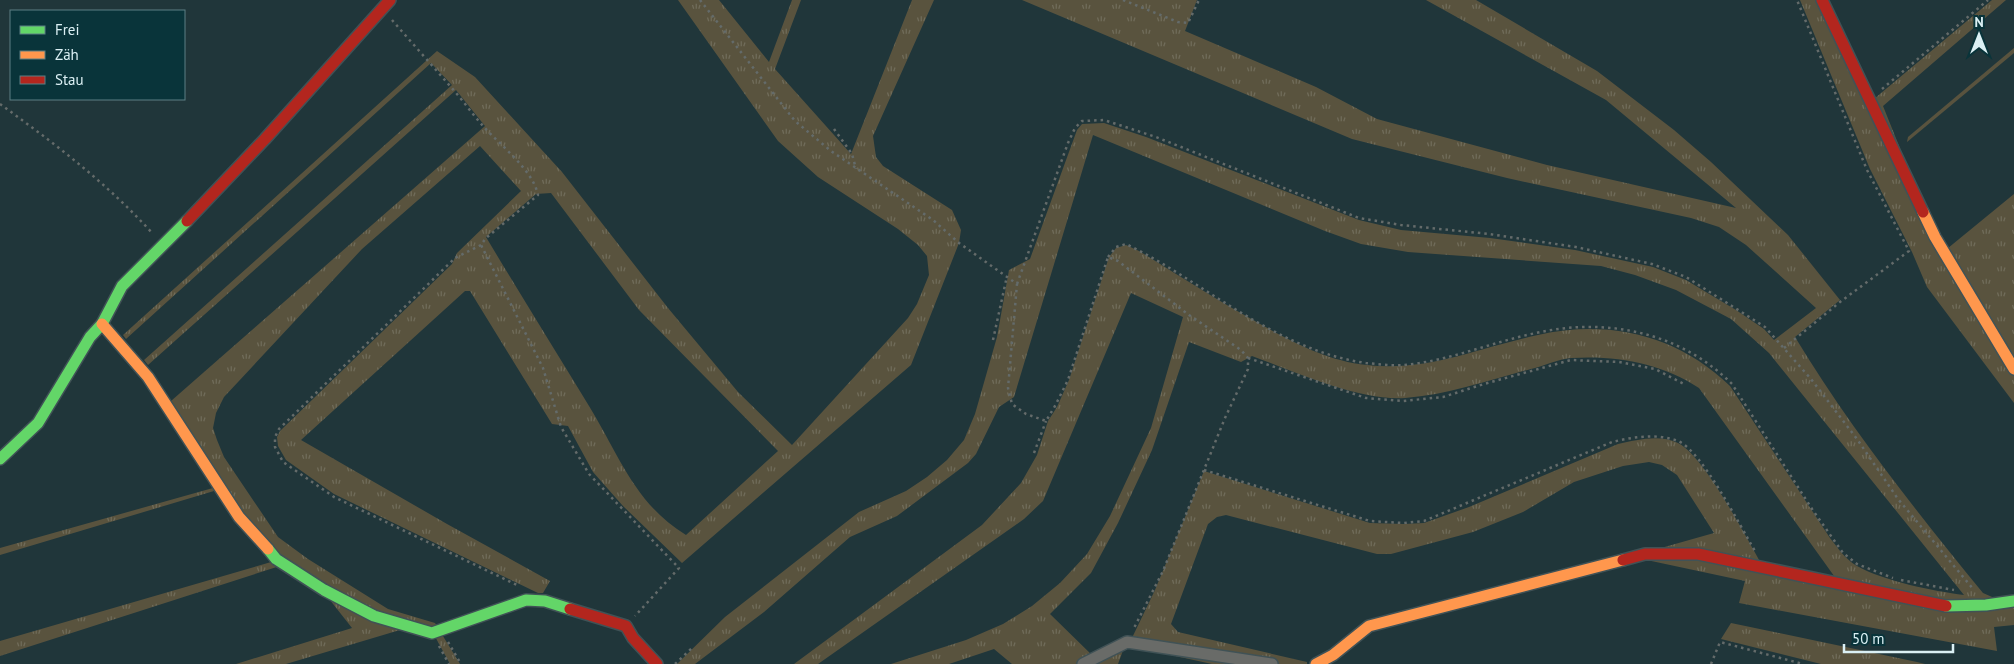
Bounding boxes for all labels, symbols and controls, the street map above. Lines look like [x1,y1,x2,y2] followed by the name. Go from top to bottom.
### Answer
[10,10,185,100] legend
[1954,10,2004,60] north arrow
[1974,13,1984,31] text: N
[55,20,80,39] text: Frei
[55,45,79,64] text: Zäh
[55,70,84,89] text: Stau
[1844,622,1953,654] scale bar
[1852,629,1885,648] text: 50 m

